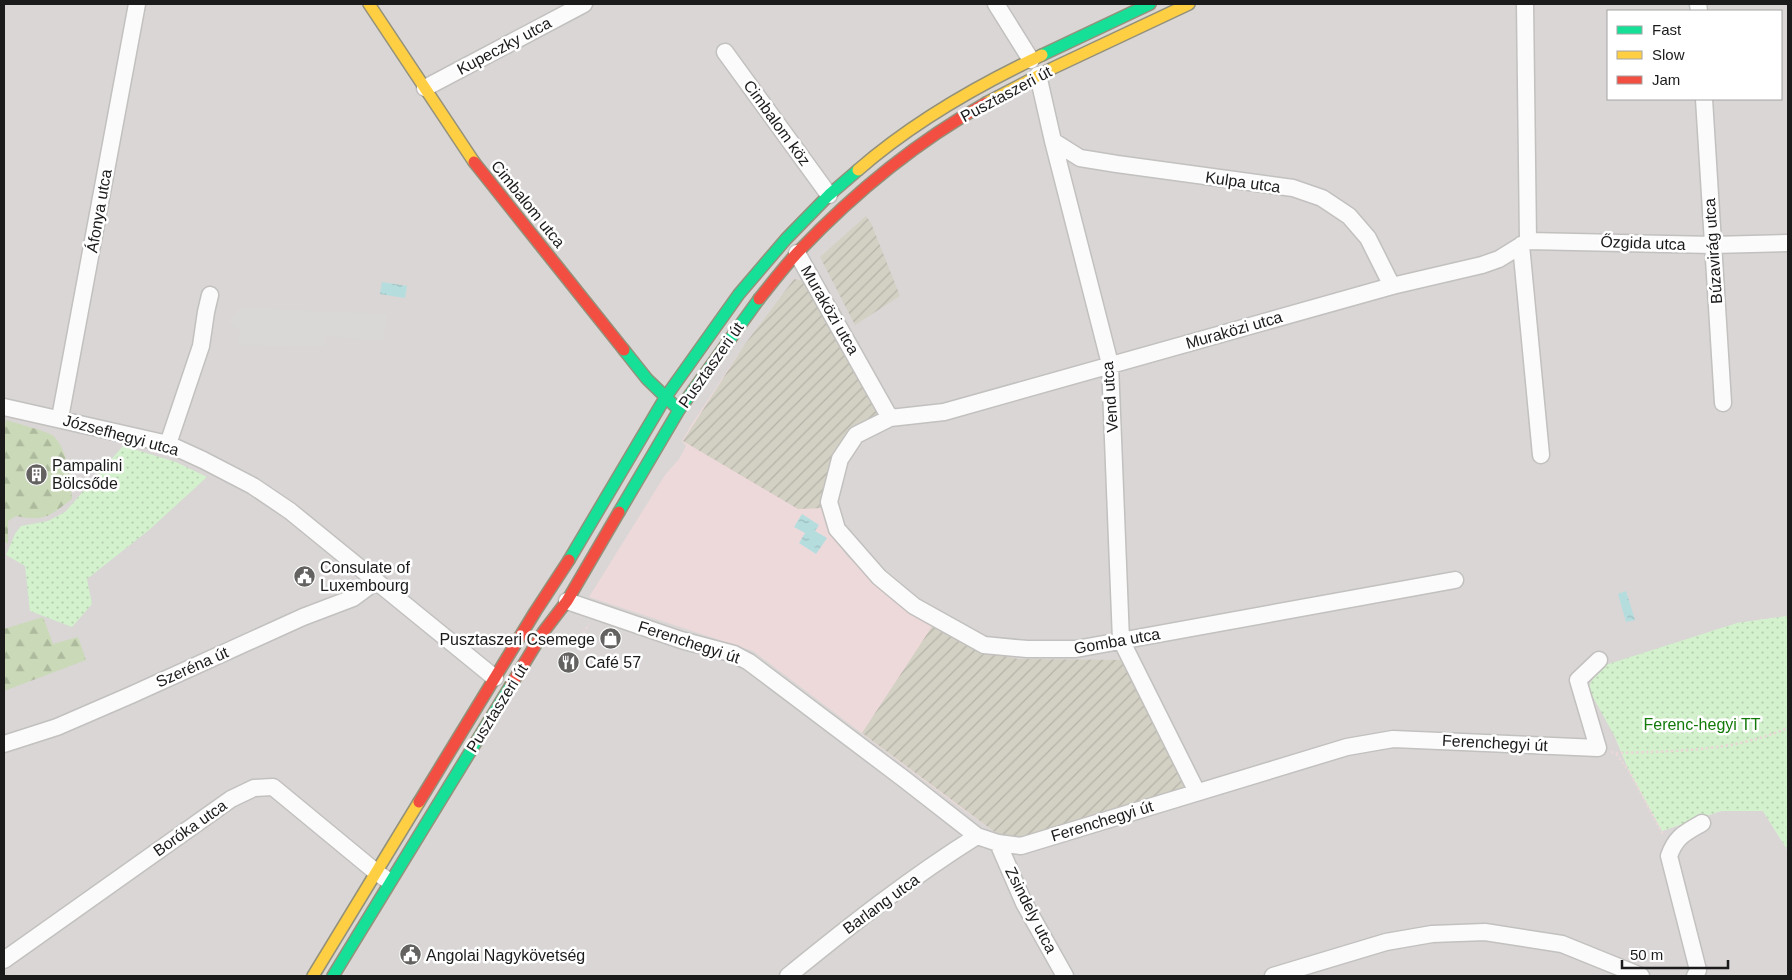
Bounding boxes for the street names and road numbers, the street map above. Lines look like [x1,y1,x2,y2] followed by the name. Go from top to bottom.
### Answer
[454,14,554,78] street label: Kupeczky utca
[958,63,1055,125] street label: Pusztaszeri út
[740,77,814,169] street label: Cimbalom köz
[488,157,568,251] street label: Cimbalom utca
[82,168,115,254] street label: Áfonya utca
[1204,168,1282,196] street label: Kulpa utca
[1701,198,1725,304] street label: Búzavirág utca
[1600,232,1686,253] street label: Őzgida utca
[798,263,862,357] street label: Muraközi utca
[1184,308,1284,352] street label: Muraközi utca
[675,319,747,411] street label: Pusztaszeri út
[1099,361,1121,433] street label: Vend utca
[61,411,181,459] street label: Józsefhegyi utca
[636,618,742,667] street label: Ferenchegyi út
[1073,625,1161,657] street label: Gomba utca
[153,643,231,691] street label: Szeréna út
[463,660,531,755] street label: Pusztaszeri út
[1442,732,1549,754] street label: Ferenchegyi út
[150,796,230,859] street label: Boróka utca
[1049,797,1156,845] street label: Ferenchegyi út
[1002,864,1060,956] street label: Zsindely utca
[840,871,922,937] street label: Barlang utca

